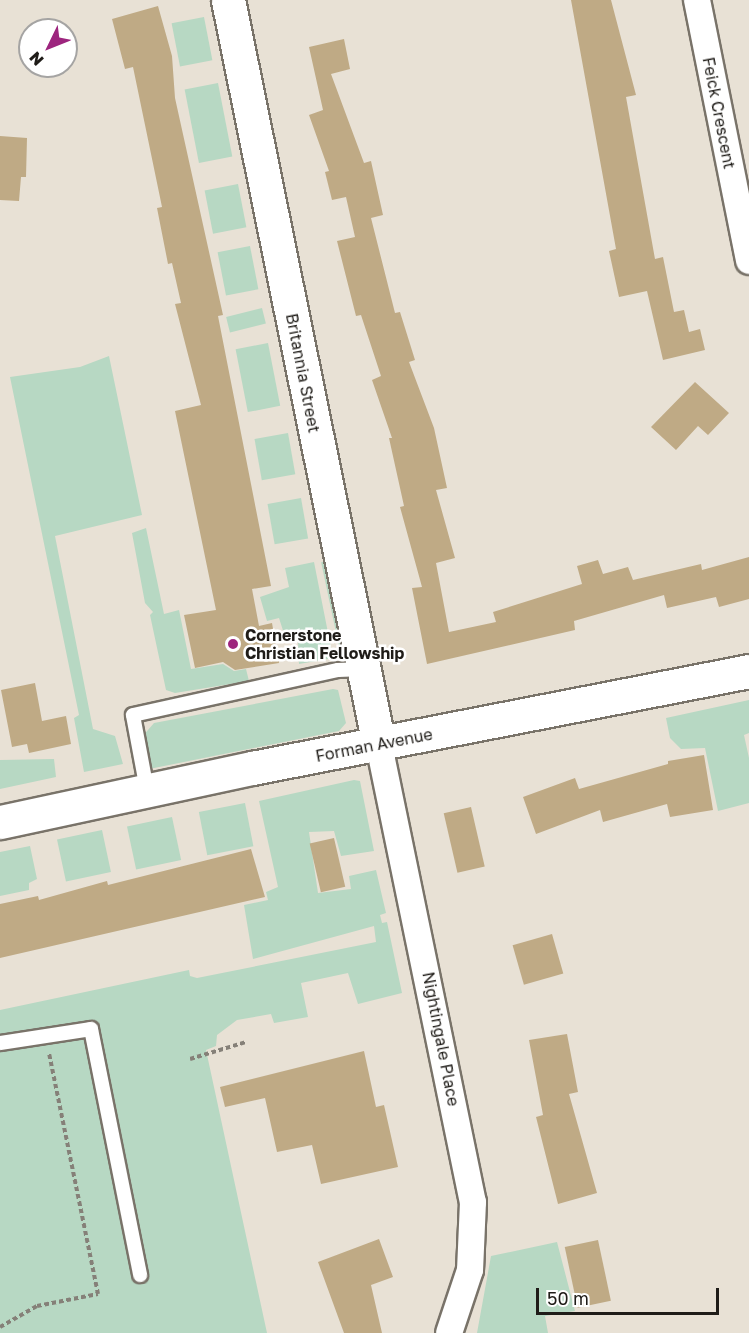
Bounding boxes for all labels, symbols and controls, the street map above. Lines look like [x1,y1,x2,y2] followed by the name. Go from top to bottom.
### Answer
[18,18,78,78] north arrow
[25,48,48,70] text: N
[699,55,739,171] street label: Feick Crescent
[282,312,324,434] street label: Britannia Street
[245,625,404,663] place label: Cornerstone Christian Fellowship
[226,637,240,651] marker: Cornerstone Christian Fellowship
[314,724,434,766] street label: Forman Avenue
[419,970,463,1108] street label: Nightingale Place
[539,1276,722,1314] scale bar
[547,1287,589,1309] text: 50 m

